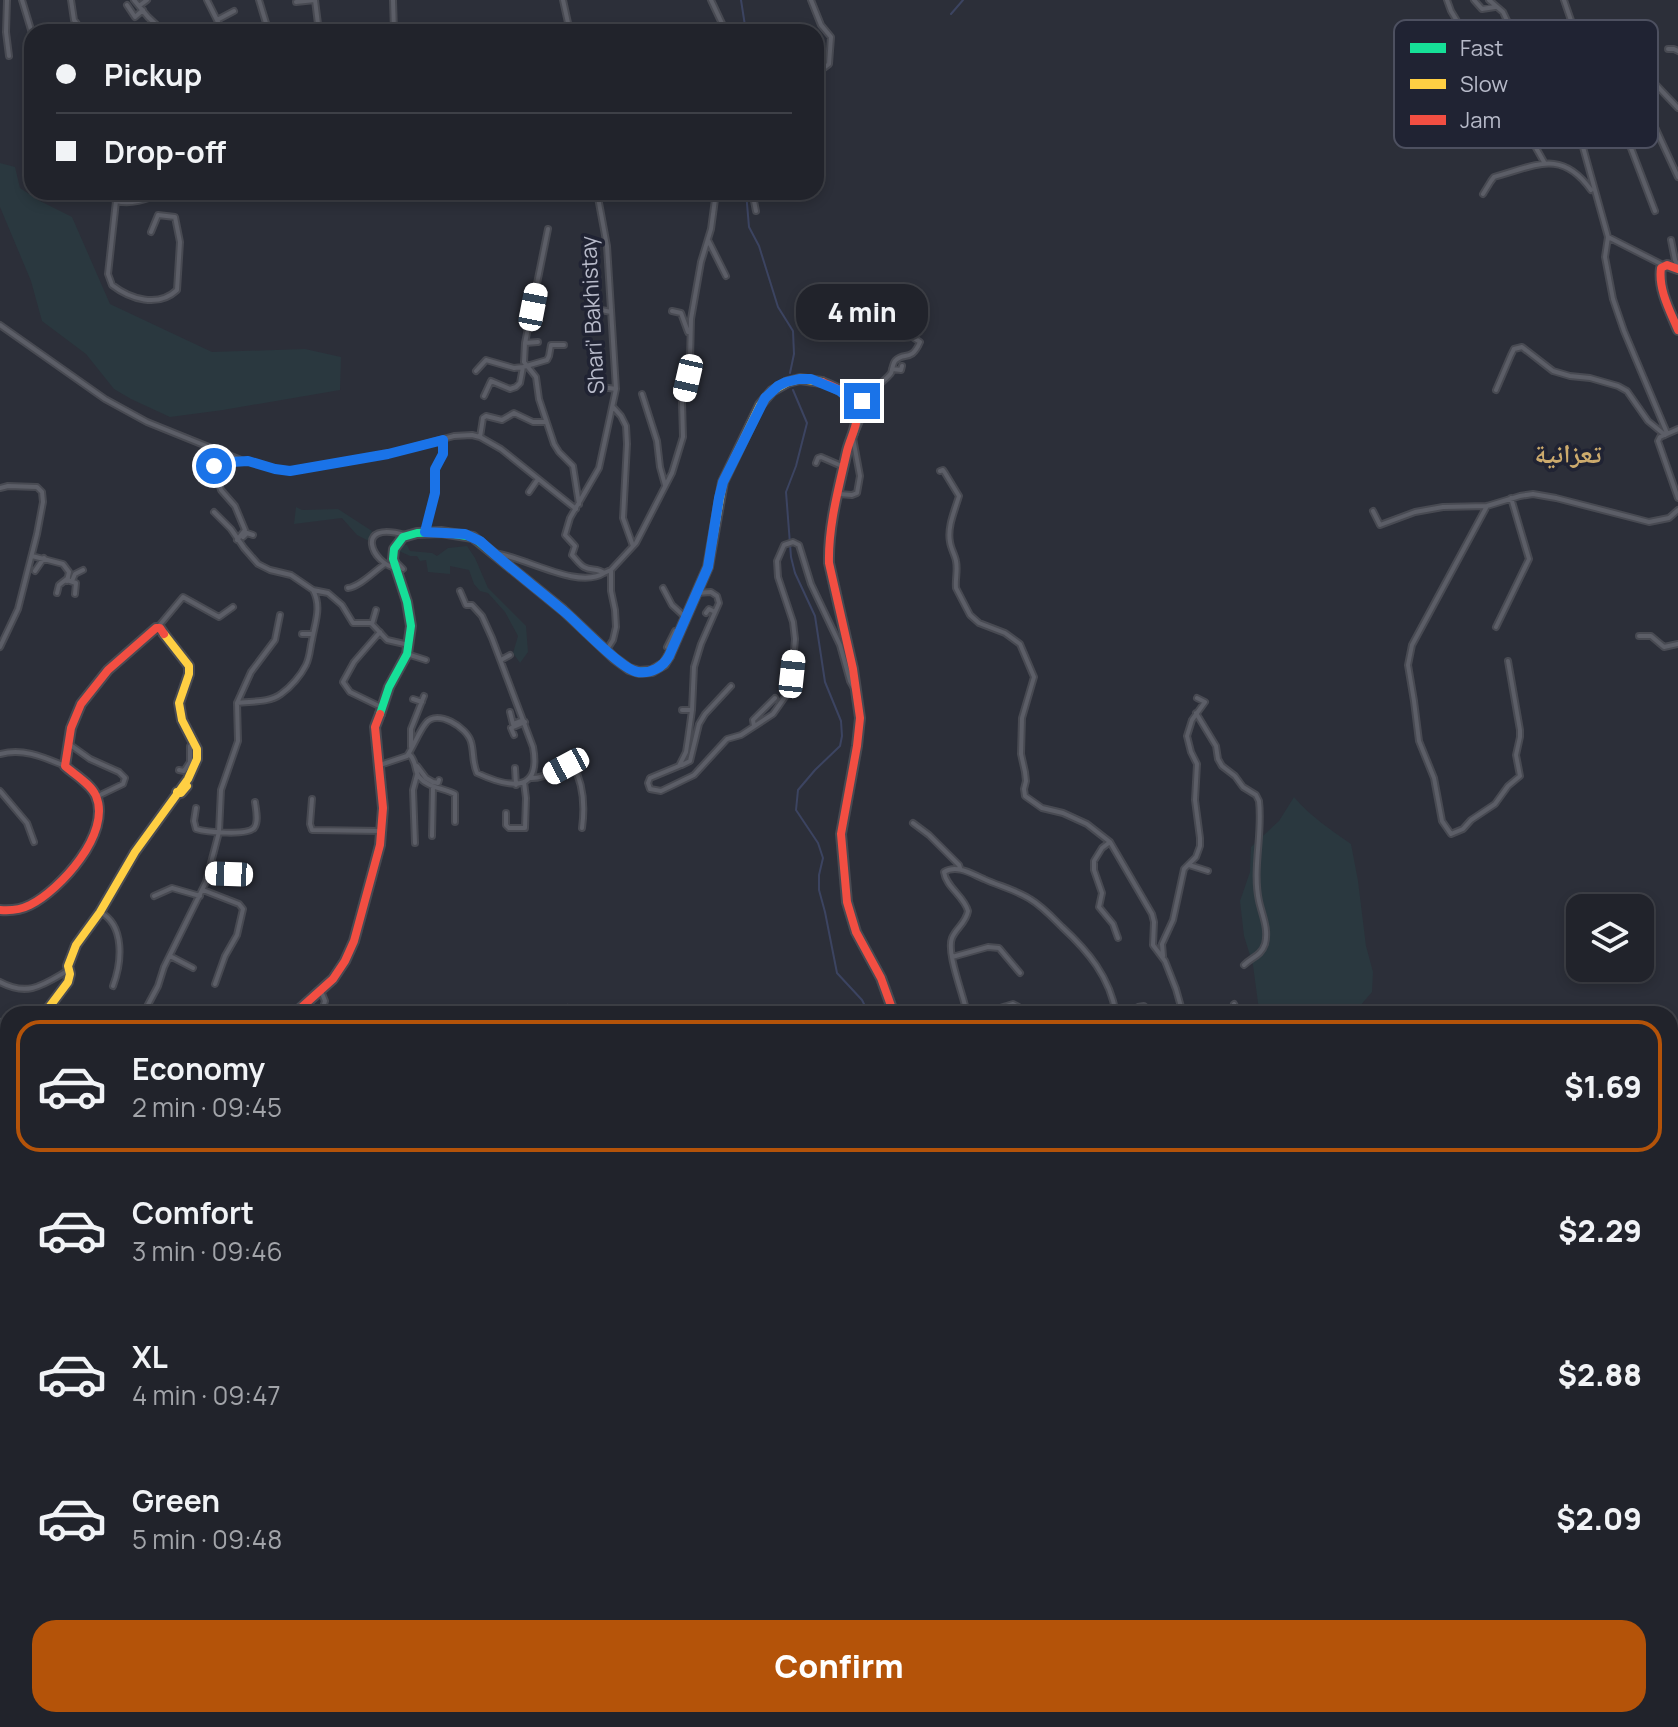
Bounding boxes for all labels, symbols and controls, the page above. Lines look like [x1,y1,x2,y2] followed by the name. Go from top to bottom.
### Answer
[1394,20,1658,148] legend
[1460,33,1503,63] text: Fast
[104,54,202,95] text: Pickup
[1460,69,1508,99] text: Slow
[1460,105,1501,135] text: Jam
[104,131,226,172] text: Drop-off
[573,235,611,395] street label: Shari' Bakhistay
[517,281,549,333] car
[796,285,928,341] callout: 4 min
[827,294,897,330] text: 4 min
[671,352,705,404] car
[844,383,880,419] route end
[1535,435,1601,471] district label: تعزانية
[196,448,232,484] route start
[778,649,806,699] car
[539,744,593,788] car
[205,861,253,887] car
[1566,894,1654,982] map controls
[1566,894,1654,982] button: layers
[132,1048,265,1089] text: Economy
[36,1050,108,1122] icon: car
[1564,1066,1642,1107] text: $1.69
[132,1089,282,1125] text: 2 min · 09:45
[132,1192,254,1233] text: Comfort
[36,1194,108,1266] icon: car
[1558,1210,1642,1251] text: $2.29
[132,1233,283,1269] text: 3 min · 09:46
[132,1336,168,1377] text: XL
[36,1338,108,1410] icon: car
[1558,1354,1642,1395] text: $2.88
[132,1377,281,1413] text: 4 min · 09:47
[132,1480,220,1521] text: Green
[36,1482,108,1554] icon: car
[1556,1498,1642,1539] text: $2.09
[132,1521,282,1557] text: 5 min · 09:48
[32,1620,1646,1712] button: Confirm

